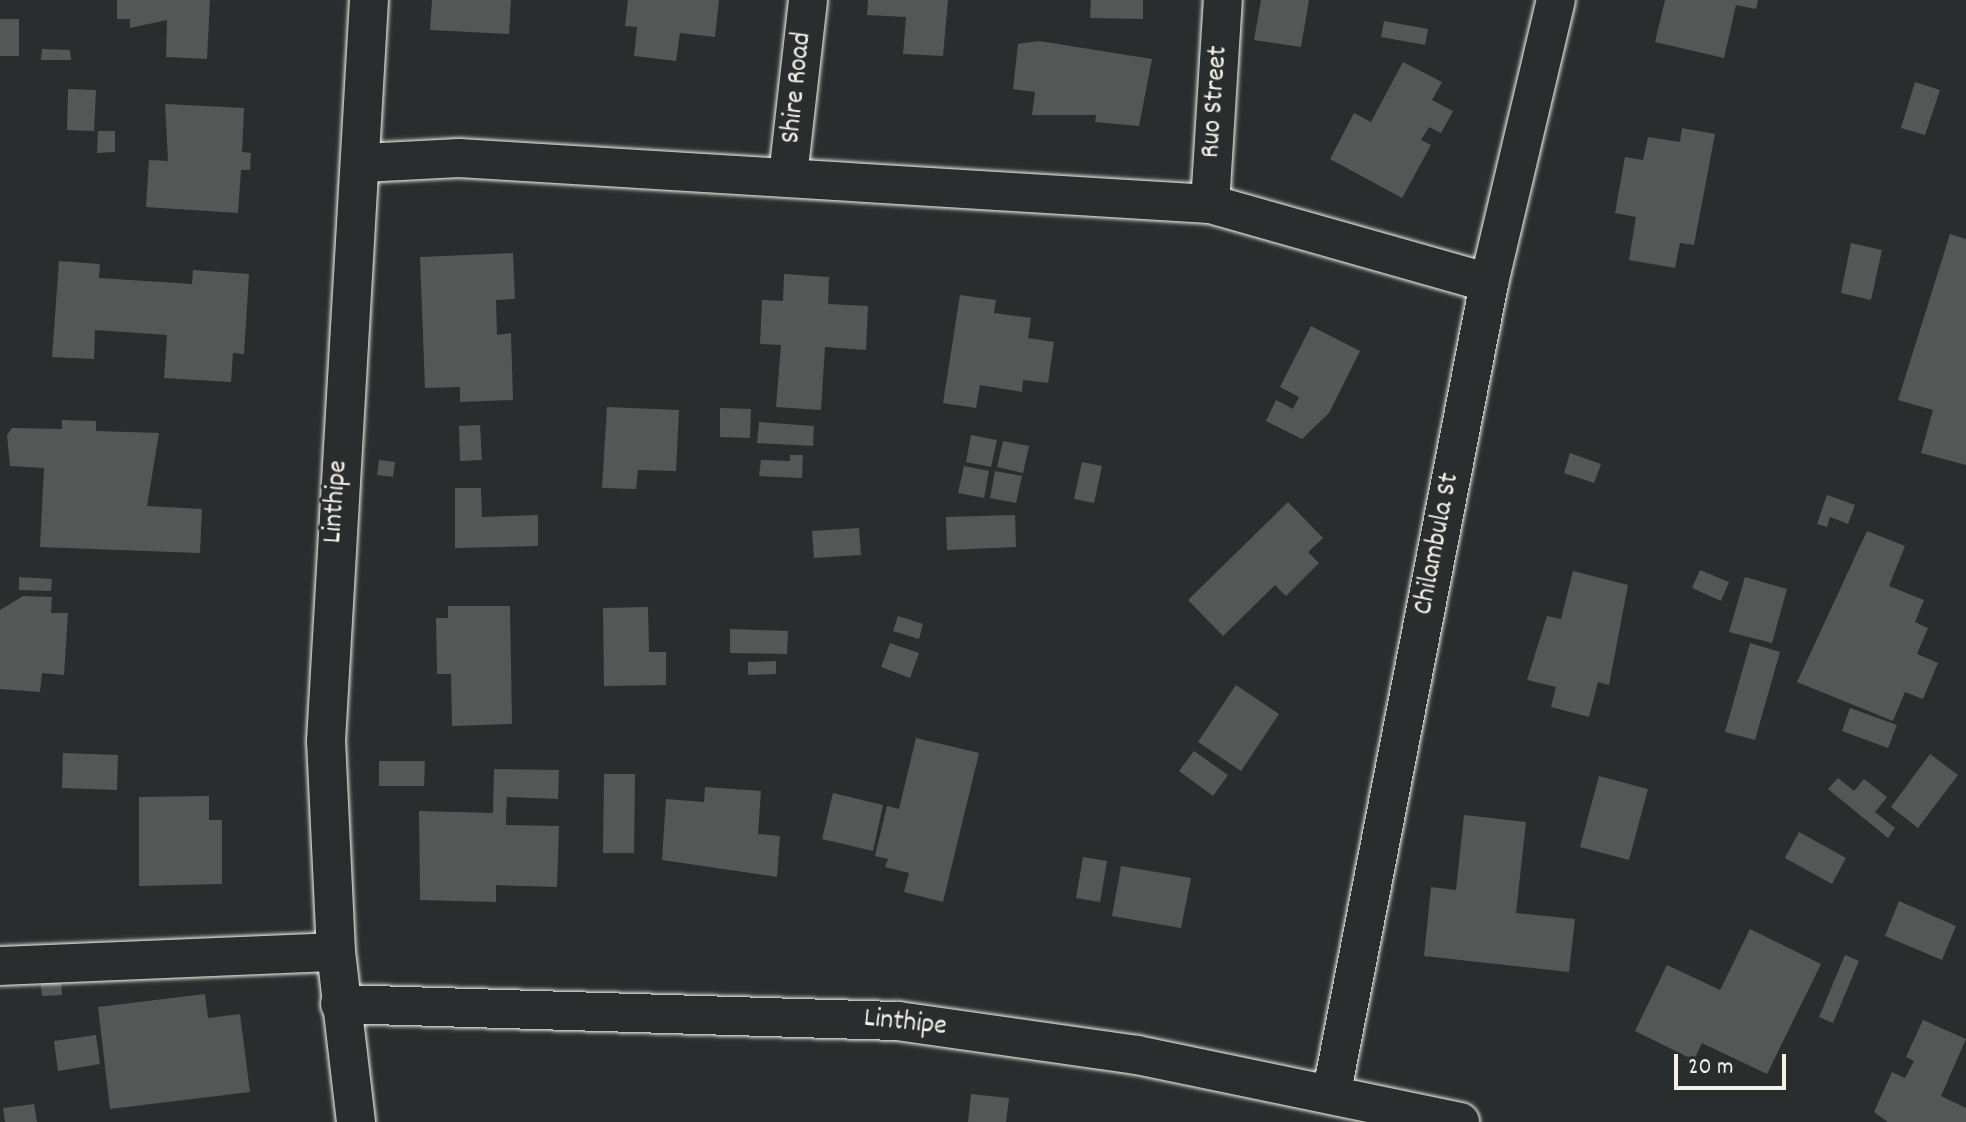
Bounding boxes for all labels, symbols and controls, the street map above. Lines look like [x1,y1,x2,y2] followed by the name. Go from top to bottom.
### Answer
[775,31,821,145] street label: Shire Road
[1195,45,1237,159] street label: Ruo Street
[317,459,357,545] street label: Linthipe
[1408,470,1468,618] street label: Chilambula St
[862,1003,948,1045] street label: Linthipe
[1678,1038,1790,1088] scale bar
[1688,1051,1734,1085] text: 20 m

